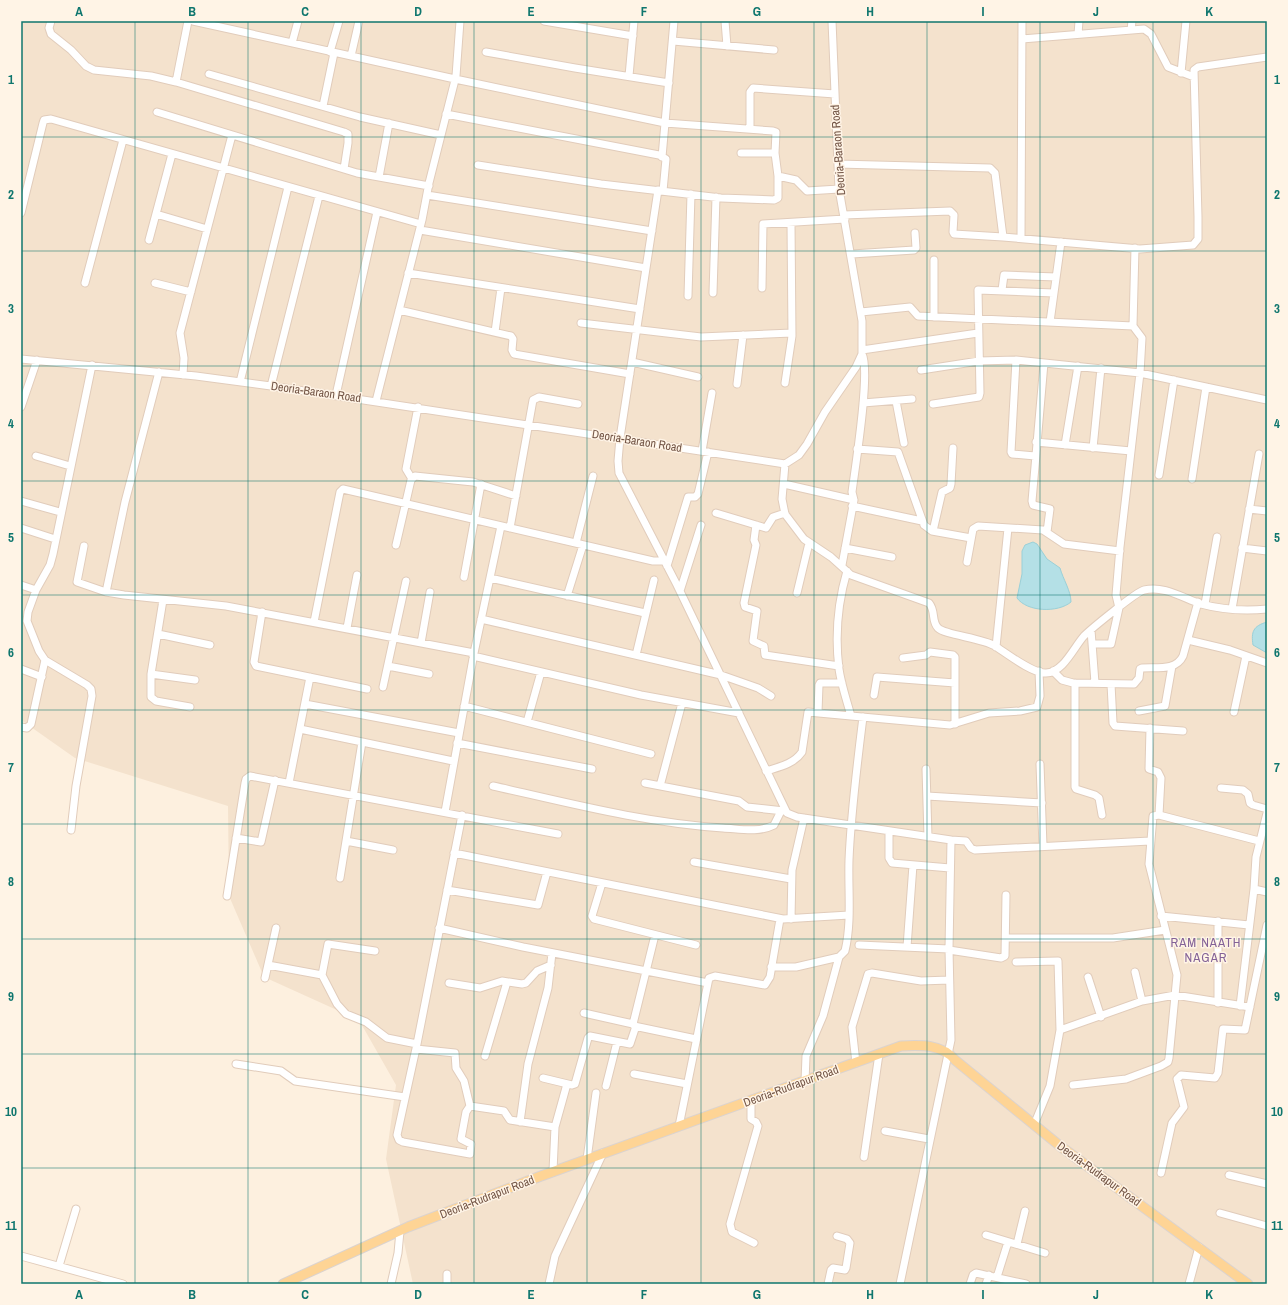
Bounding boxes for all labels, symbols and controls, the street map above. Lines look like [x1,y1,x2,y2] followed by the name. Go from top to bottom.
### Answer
[75,3,83,20] text: A
[188,3,196,20] text: B
[301,3,309,20] text: C
[414,3,422,20] text: D
[527,3,535,20] text: E
[641,3,648,20] text: F
[753,3,761,20] text: G
[866,3,874,20] text: H
[982,3,985,20] text: I
[1093,3,1099,20] text: J
[1205,3,1213,20] text: K
[8,71,14,88] text: 1
[1274,71,1280,88] text: 1
[827,104,849,196] street label: Deoria-Baraon Road
[8,186,14,203] text: 2
[1274,186,1280,203] text: 2
[8,300,14,317] text: 3
[1274,300,1280,317] text: 3
[270,378,362,406] street label: Deoria-Baraon Road
[8,415,14,432] text: 4
[1274,415,1280,432] text: 4
[591,426,683,456] street label: Deoria-Baraon Road
[8,529,14,546] text: 5
[1274,529,1280,546] text: 5
[8,644,14,661] text: 6
[1274,644,1280,661] text: 6
[8,759,14,776] text: 7
[1274,759,1280,776] text: 7
[8,873,14,890] text: 8
[1274,873,1280,890] text: 8
[1171,934,1242,966] district label: RAM NAATH NAGAR
[8,988,14,1005] text: 9
[1274,988,1280,1005] text: 9
[741,1061,841,1111] street label: Deoria-Rudrapur Road
[5,1103,17,1120] text: 10
[1271,1103,1283,1120] text: 10
[1054,1138,1144,1210] street label: Deoria-Rudrapur Road
[437,1172,537,1222] street label: Deoria-Rudrapur Road
[5,1217,17,1234] text: 11
[1271,1217,1283,1234] text: 11
[75,1286,83,1303] text: A
[188,1286,196,1303] text: B
[301,1286,309,1303] text: C
[414,1286,422,1303] text: D
[527,1286,535,1303] text: E
[641,1286,648,1303] text: F
[753,1286,761,1303] text: G
[866,1286,874,1303] text: H
[982,1286,985,1303] text: I
[1093,1286,1099,1303] text: J
[1205,1286,1213,1303] text: K

